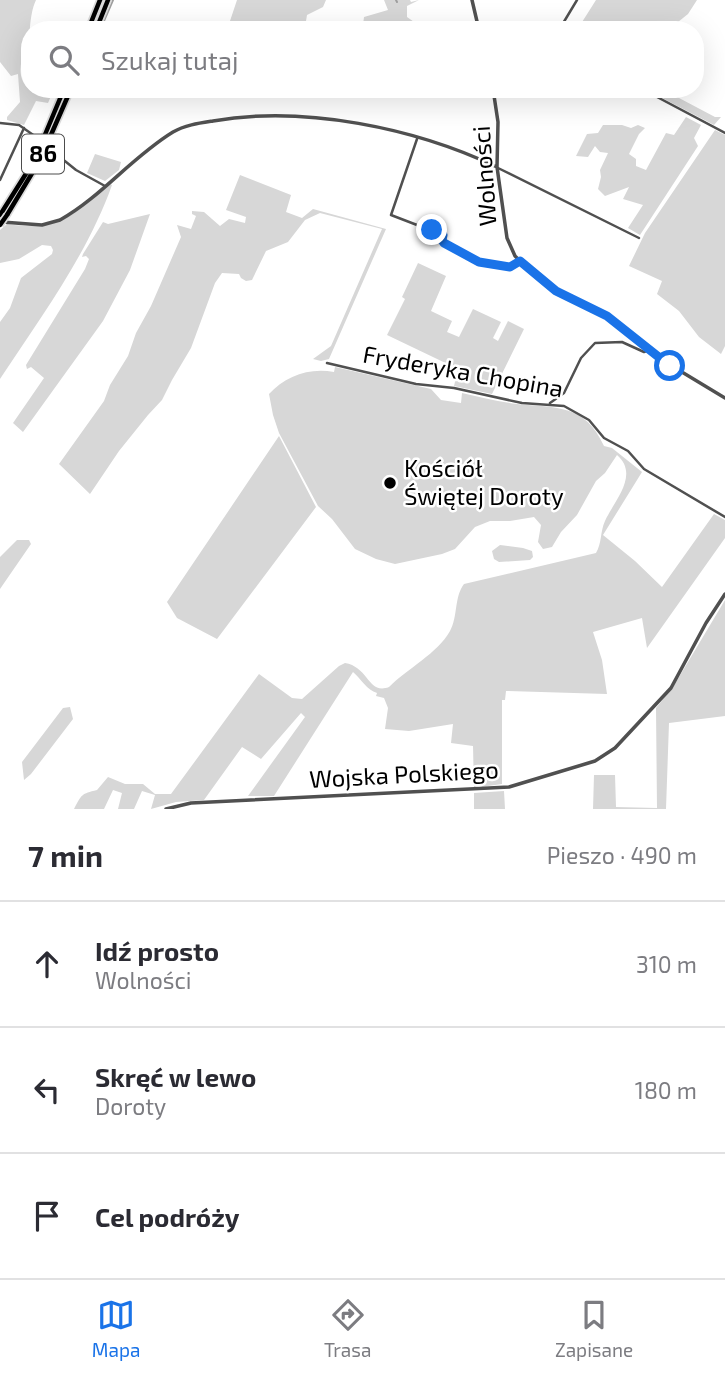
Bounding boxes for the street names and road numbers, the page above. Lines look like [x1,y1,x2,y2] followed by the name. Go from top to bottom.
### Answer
[466,125,501,227] street label: Wolności
[22,134,64,174] road number: 86
[361,339,566,402] street label: Fryderyka Chopina
[308,754,499,793] street label: Wojska Polskiego

